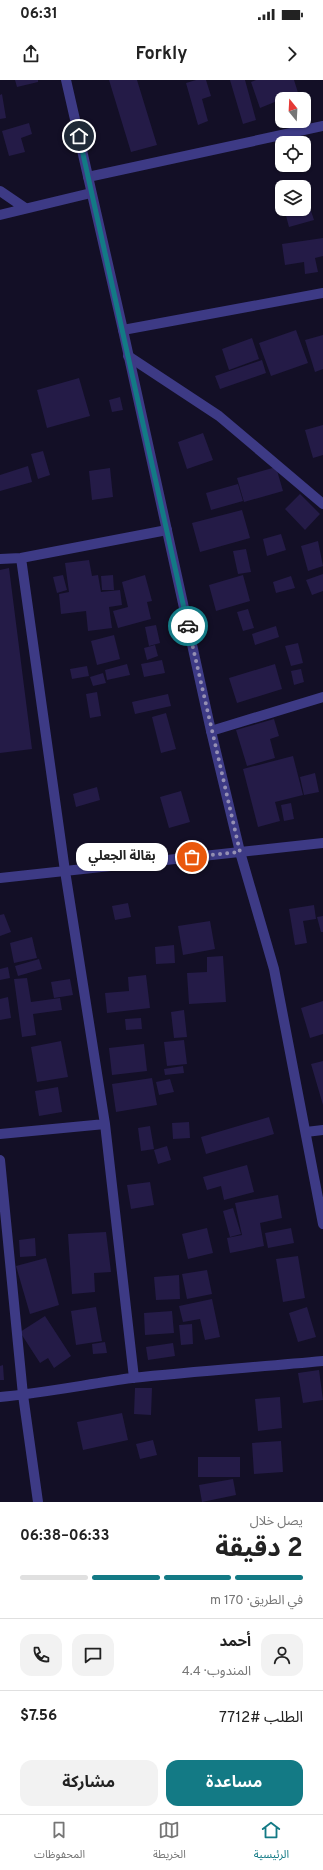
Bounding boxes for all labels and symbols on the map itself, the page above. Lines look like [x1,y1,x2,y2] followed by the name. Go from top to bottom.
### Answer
[275,92,311,128] north arrow
[62,119,96,153] pin
[168,606,208,646] courier
[175,840,209,874] pin
[76,843,168,871] callout: بقالة الجعلي

